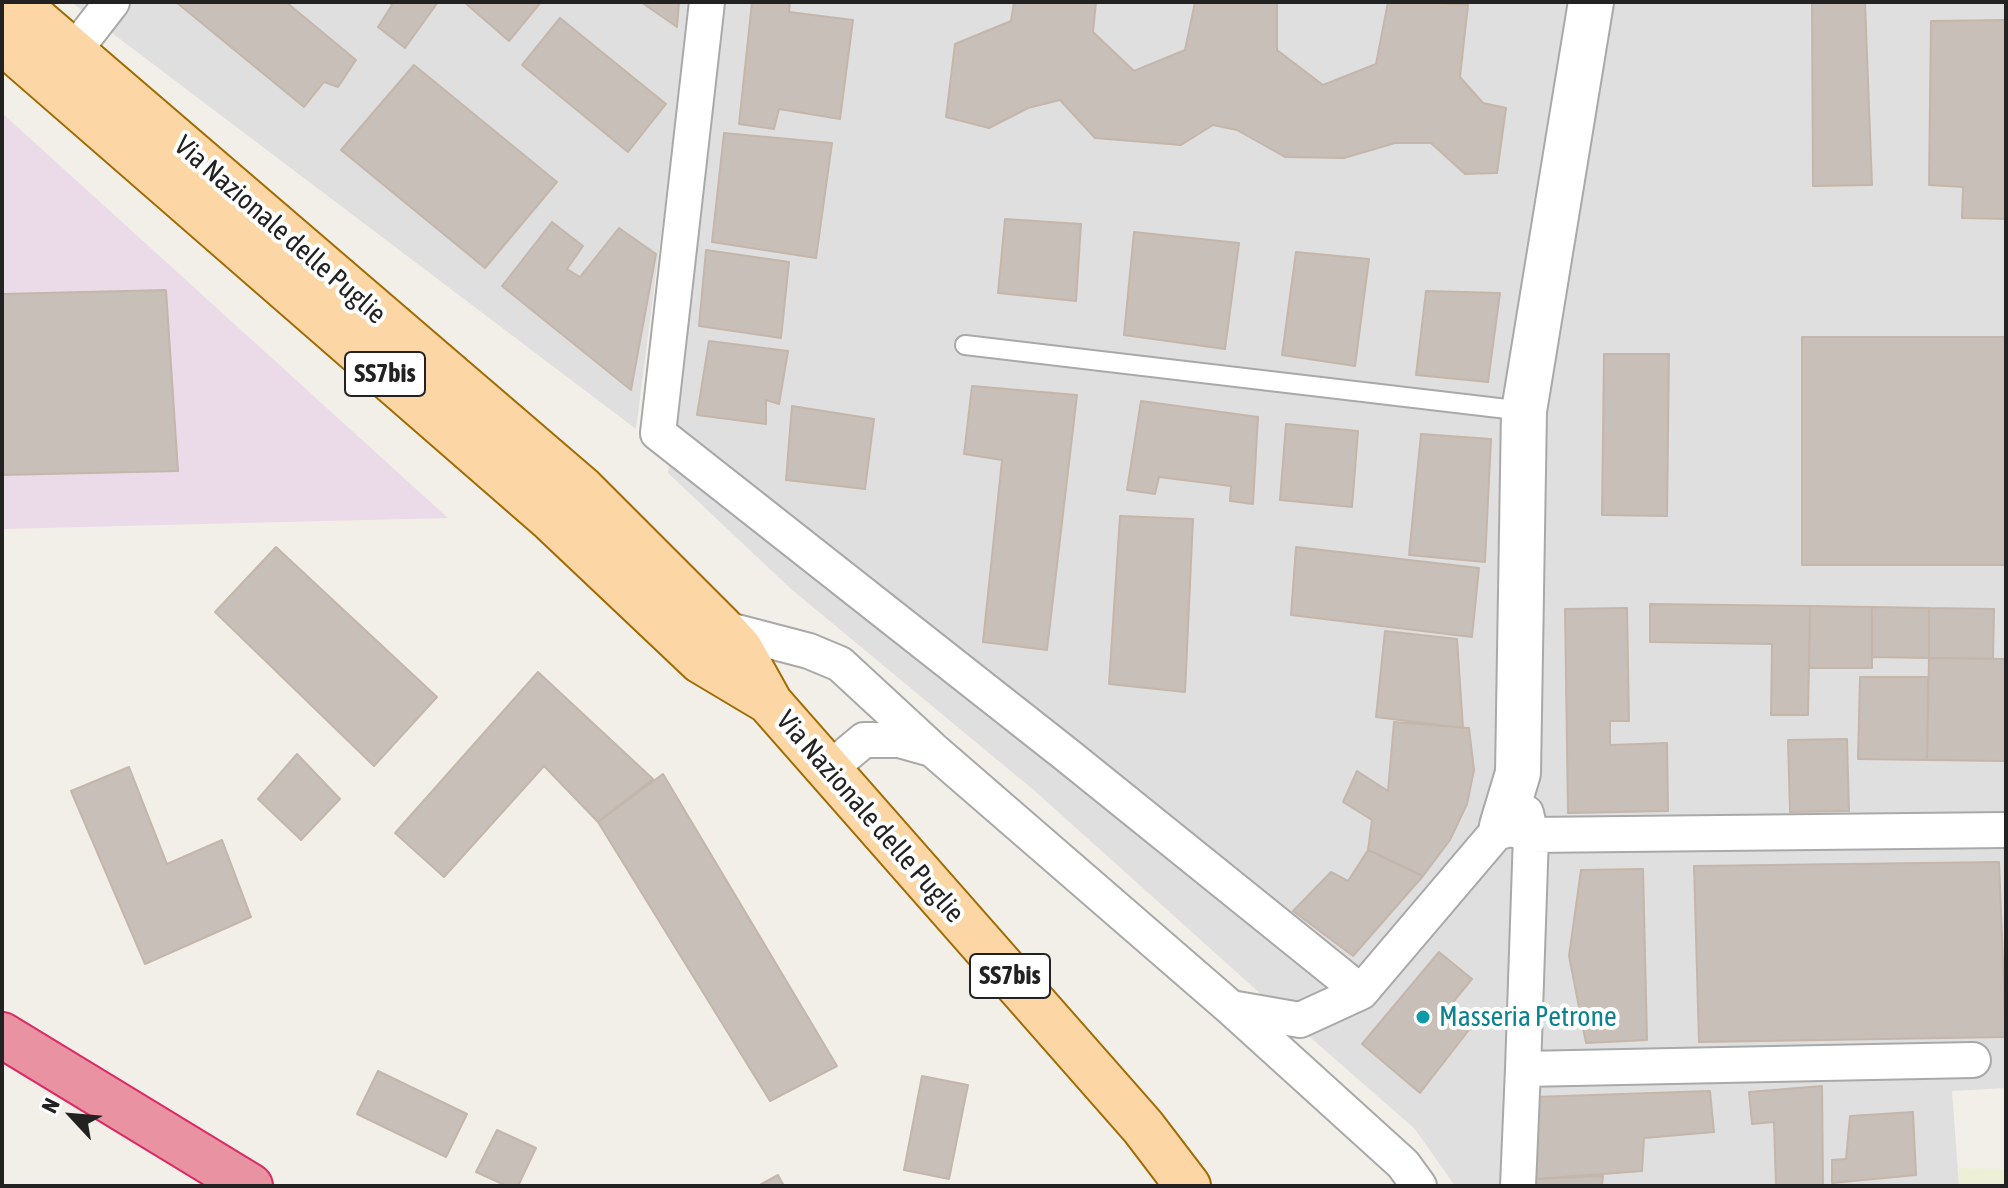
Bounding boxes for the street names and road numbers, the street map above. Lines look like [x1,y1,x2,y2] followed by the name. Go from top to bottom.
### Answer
[167,129,393,331] street label: Via Nazionale delle Puglie
[345,352,425,396] road number: SS7bis
[769,704,971,930] street label: Via Nazionale delle Puglie
[970,954,1050,998] road number: SS7bis

